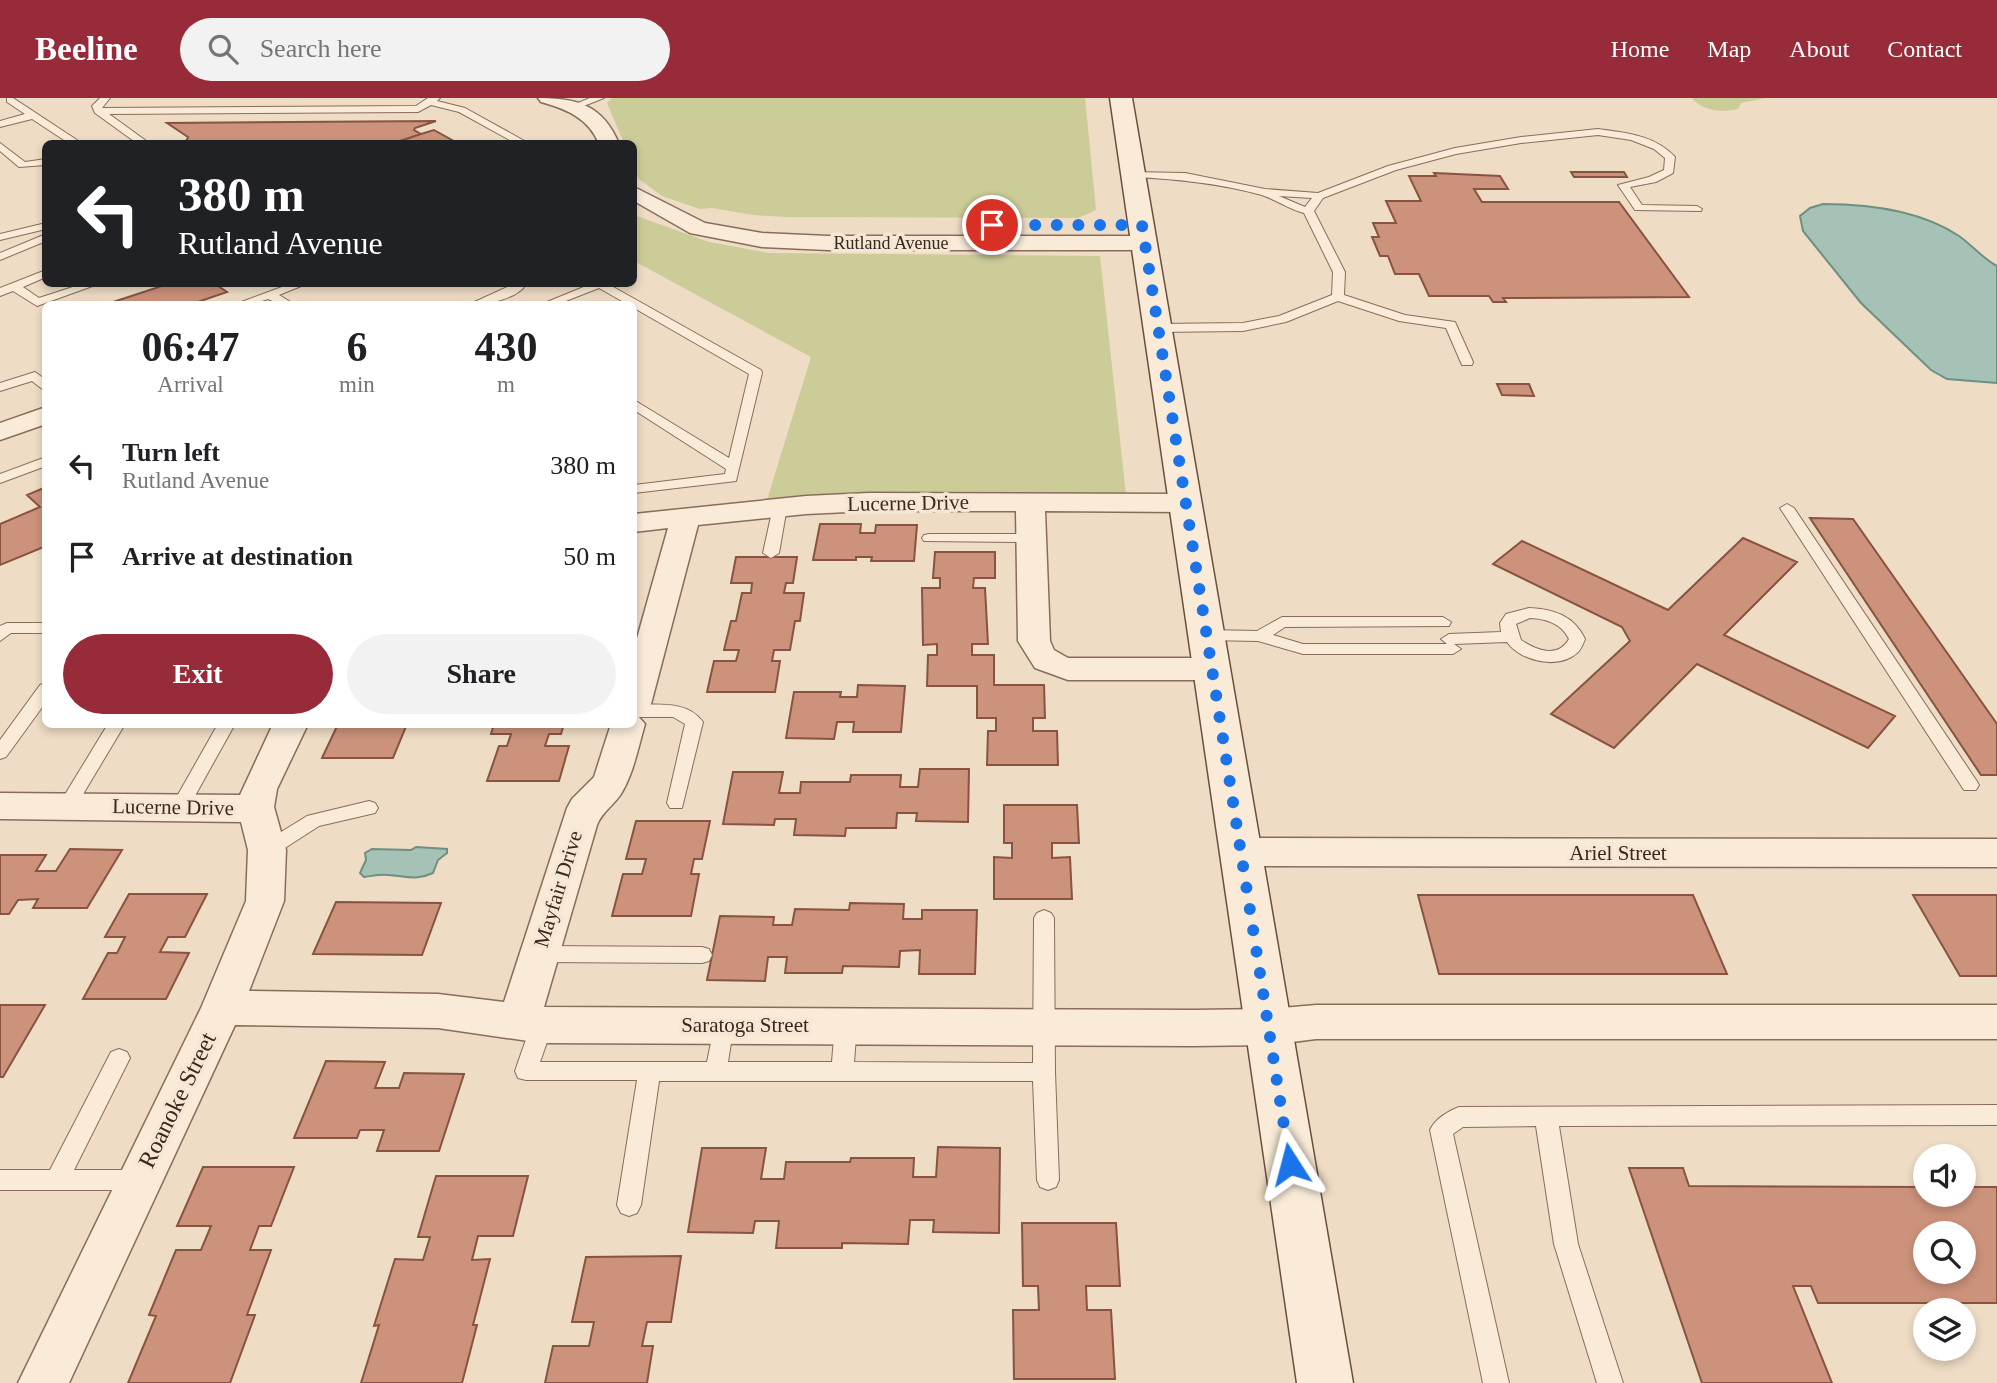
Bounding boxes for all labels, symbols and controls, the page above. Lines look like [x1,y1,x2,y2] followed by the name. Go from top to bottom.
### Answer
[180,18,670,81] search box
[204,30,242,68] icon: search
[35,31,138,67] text: Beeline
[260,34,382,63] text: Search here
[1611,36,1669,62] text: Home
[1707,36,1751,62] text: Map
[1789,36,1849,62] text: About
[1887,36,1962,62] text: Contact
[178,167,305,222] text: 380 m
[63,168,154,259] icon: left
[962,195,1022,255] pin
[973,206,1011,244] icon: arrive
[178,225,383,261] text: Rutland Avenue
[833,233,949,253] street label: Rutland Avenue
[142,324,240,370] text: 06:47
[346,324,367,370] text: 6
[474,324,537,370] text: 430
[157,372,224,397] text: Arrival
[339,372,375,397] text: min
[497,372,515,397] text: m
[122,438,220,467] text: Turn left
[63,447,101,485] icon: left
[550,451,616,480] text: 380 m
[122,468,269,493] text: Rutland Avenue
[847,490,969,516] street label: Lucerne Drive
[63,538,101,576] icon: arrive
[122,542,353,571] text: Arrive at destination
[563,542,616,571] text: 50 m
[63,634,333,714] button: Exit
[347,634,616,714] button: Share
[112,794,234,820] street label: Lucerne Drive
[529,828,587,950] street label: Mayfair Drive
[1569,841,1667,865] street label: Ariel Street
[681,1013,809,1037] street label: Saratoga Street
[133,1028,221,1172] street label: Roanoke Street
[1253,1127,1327,1201] position arrow
[1913,1144,1976,1361] map controls
[1913,1144,1976,1207] button: sound
[1913,1221,1976,1284] button: search
[1913,1298,1976,1361] button: layers

